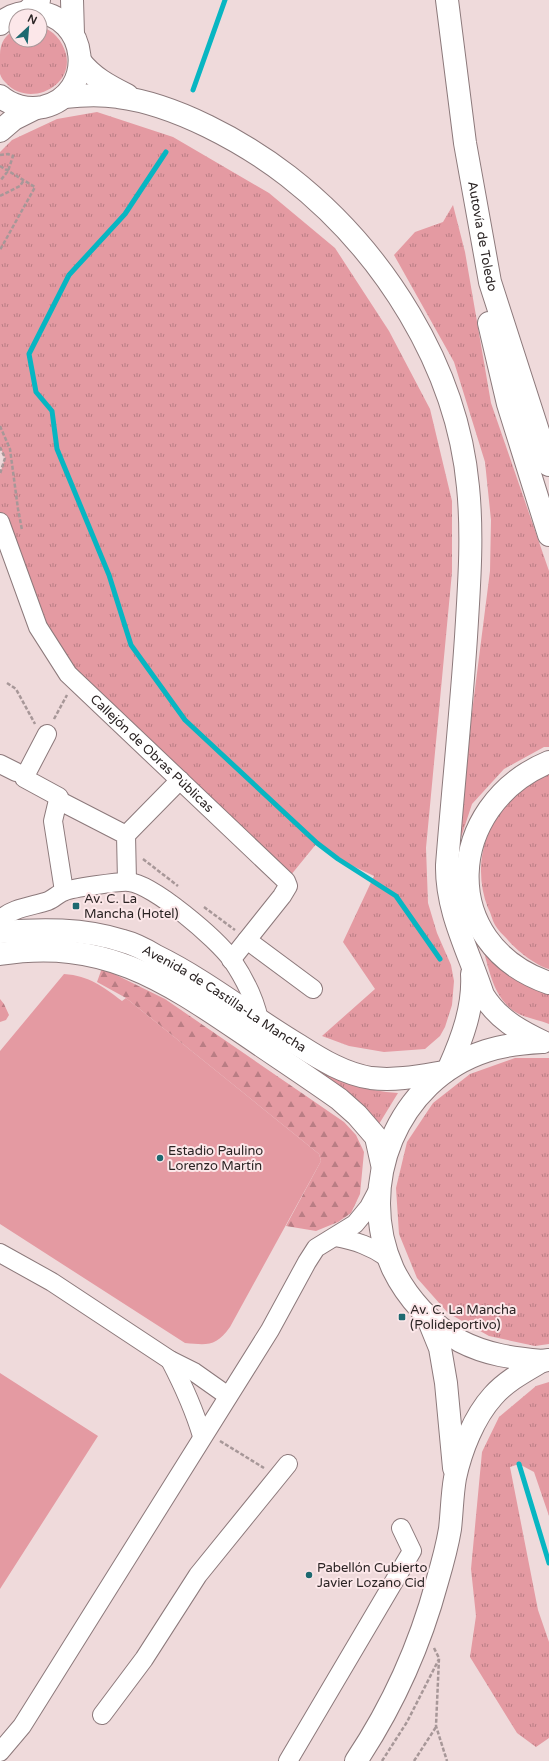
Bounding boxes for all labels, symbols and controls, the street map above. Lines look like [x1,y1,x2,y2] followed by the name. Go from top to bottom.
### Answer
[8,8,48,48] north arrow
[25,12,39,27] text: N
[464,180,501,294] street label: Autovía de Toledo
[87,691,217,816] street label: Callejón de Obras Públicas
[84,891,179,922] place label: Av. C. La Mancha (Hotel)
[71,901,81,911] marker: Av. C. La Mancha (Hotel)
[139,942,309,1056] street label: Avenida de Castilla-La Mancha
[168,1143,263,1174] place label: Estadio Paulino Lorenzo Martín
[155,1153,165,1163] marker: Estadio Paulino Lorenzo Martín
[410,1302,516,1333] place label: Av. C. La Mancha (Polideportivo)
[397,1312,407,1322] marker: Av. C. La Mancha (Polideportivo)
[317,1560,427,1591] place label: Pabellón Cubierto Javier Lozano Cid
[304,1570,314,1580] marker: Pabellón Cubierto Javier Lozano Cid

